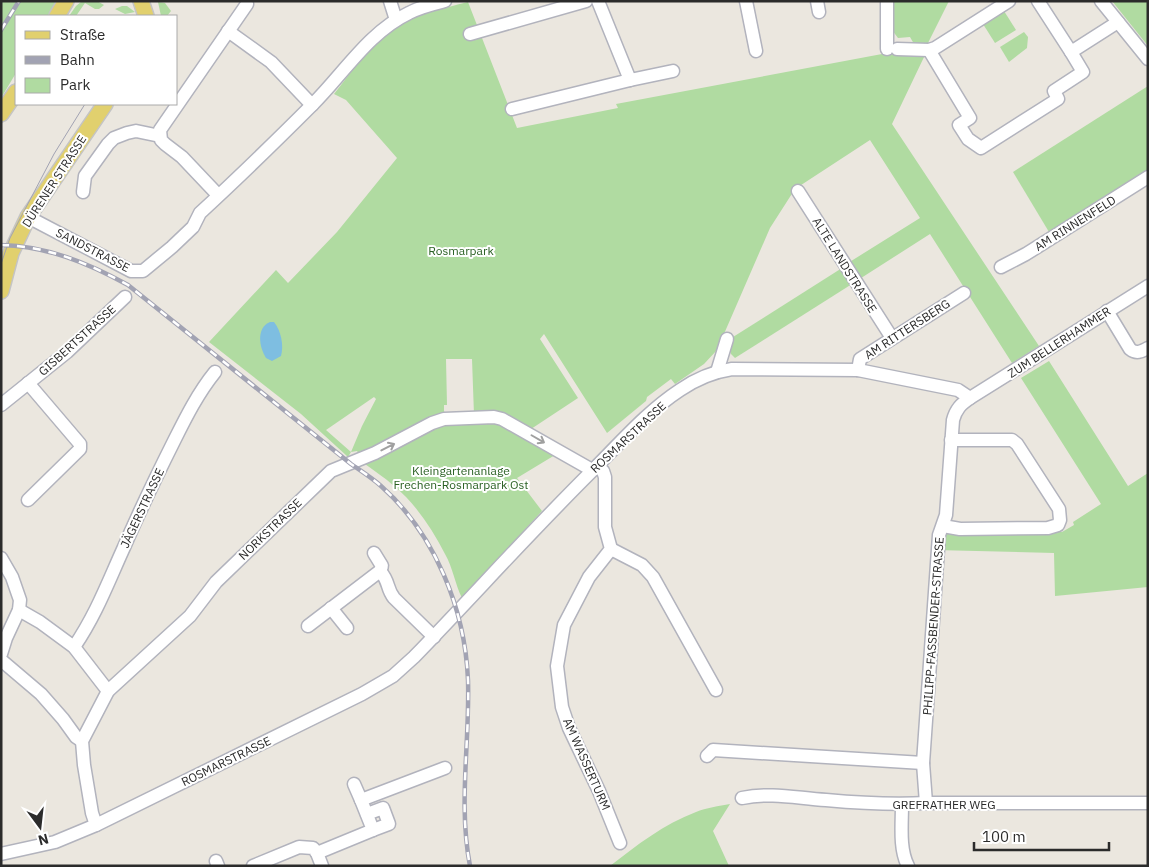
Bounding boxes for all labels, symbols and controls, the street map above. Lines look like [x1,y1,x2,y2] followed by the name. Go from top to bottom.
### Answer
[15,15,178,105] legend
[60,25,105,44] text: Straße
[60,50,95,69] text: Bahn
[60,75,90,94] text: Park
[19,132,89,230] street label: DÜRENER STRASSE
[1032,192,1118,254] street label: AM RINNENFELD
[810,214,880,316] street label: ALTE LANDSTRASSE
[53,225,133,275] street label: SANDSTRASSE
[428,243,494,258] park label: Rosmarpark
[861,296,953,362] street label: AM RITTERSBERG
[35,301,119,379] street label: GISBERTSTRASSE
[1005,303,1113,381] street label: ZUM BELLERHAMMER
[587,398,669,476] street label: ROSMARSTRASSE
[530,434,545,444] one-way arrow
[380,442,395,452] one-way arrow
[393,463,529,492] park label: Kleingartenanlage Frechen-Rosmarpark Ost
[117,466,167,550] street label: JÄGERSTRASSE
[235,495,305,563] street label: NORKSTRASSE
[919,536,947,716] street label: PHILIPP-FASSBENDER-STRASSE
[560,716,614,812] street label: AM WASSERTURM
[179,733,273,789] street label: ROSMARSTRASSE
[892,797,996,812] street label: GREFRATHER WEG
[15,802,65,852] north arrow
[974,820,1109,852] scale bar
[982,827,1026,846] text: 100 m
[36,830,51,850] text: N

